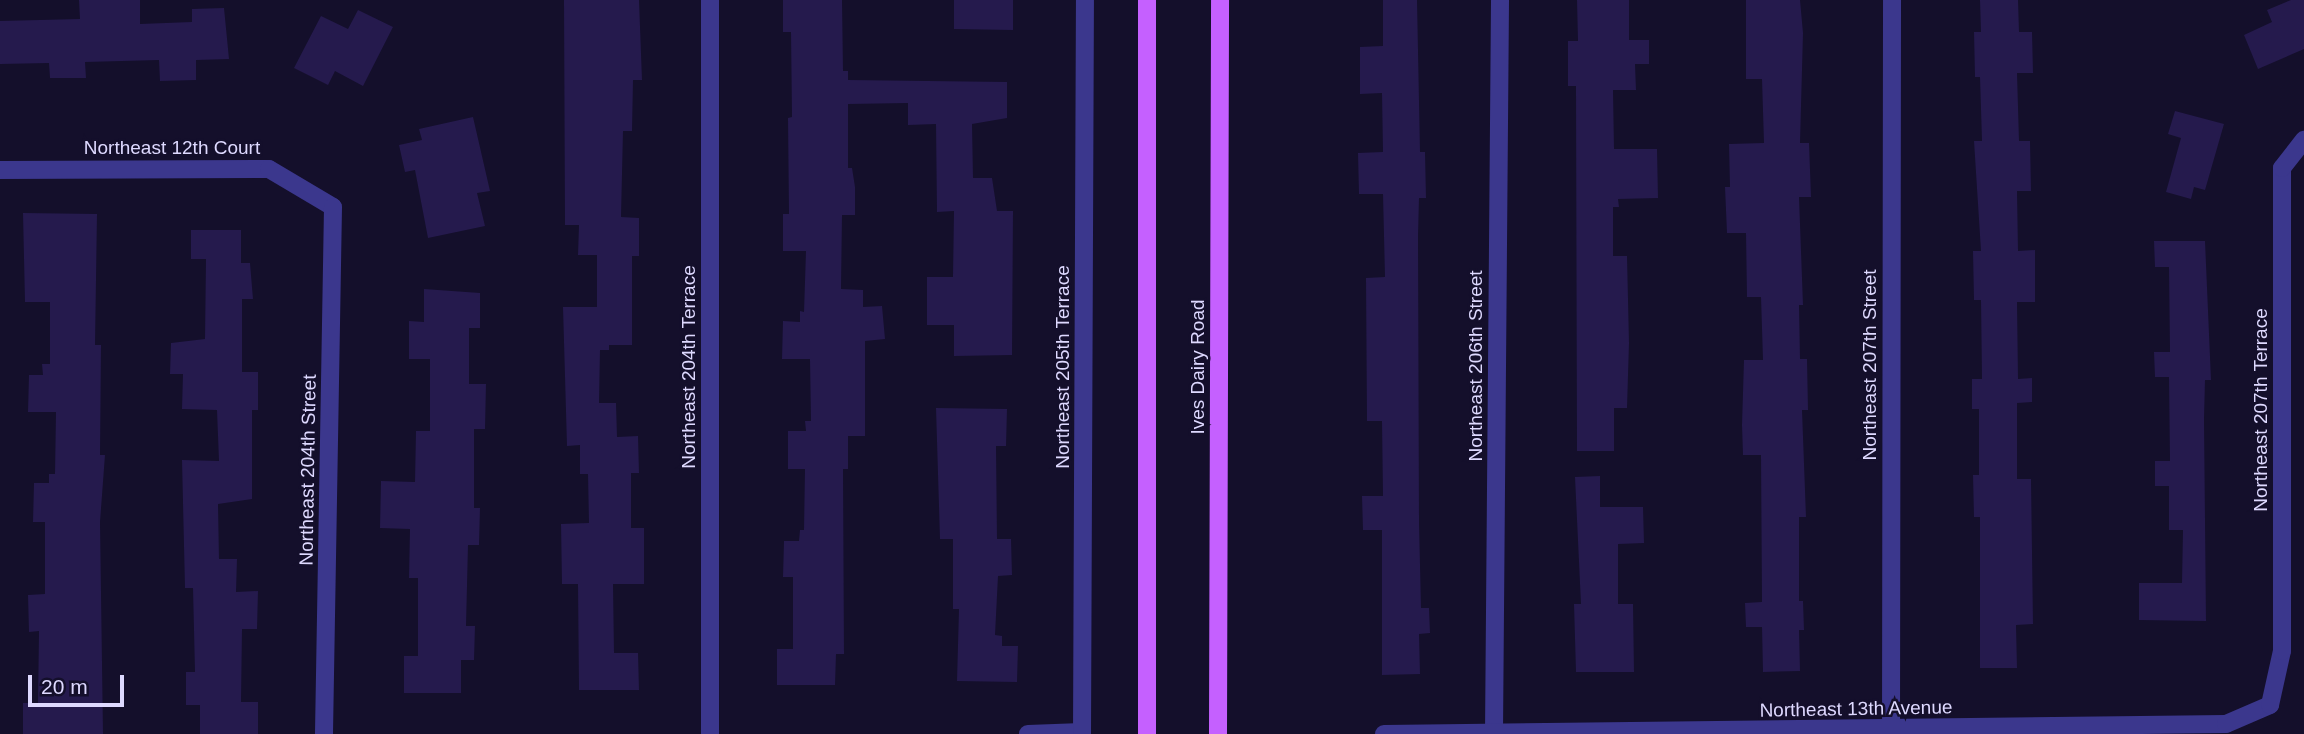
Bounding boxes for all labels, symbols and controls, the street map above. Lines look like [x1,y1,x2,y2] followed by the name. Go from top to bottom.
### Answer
[84,137,260,159] street label: Northeast 12th Court
[678,265,700,469] street label: Northeast 204th Terrace
[1052,265,1074,469] street label: Northeast 205th Terrace
[1859,269,1881,461] street label: Northeast 207th Street
[1465,270,1487,462] street label: Northeast 206th Street
[1187,299,1209,435] street label: Ives Dairy Road
[2250,308,2272,512] street label: Northeast 207th Terrace
[295,374,321,566] street label: Northeast 204th Street
[32,660,128,704] scale bar
[41,675,88,698] text: 20 m
[1759,696,1953,722] street label: Northeast 13th Avenue

